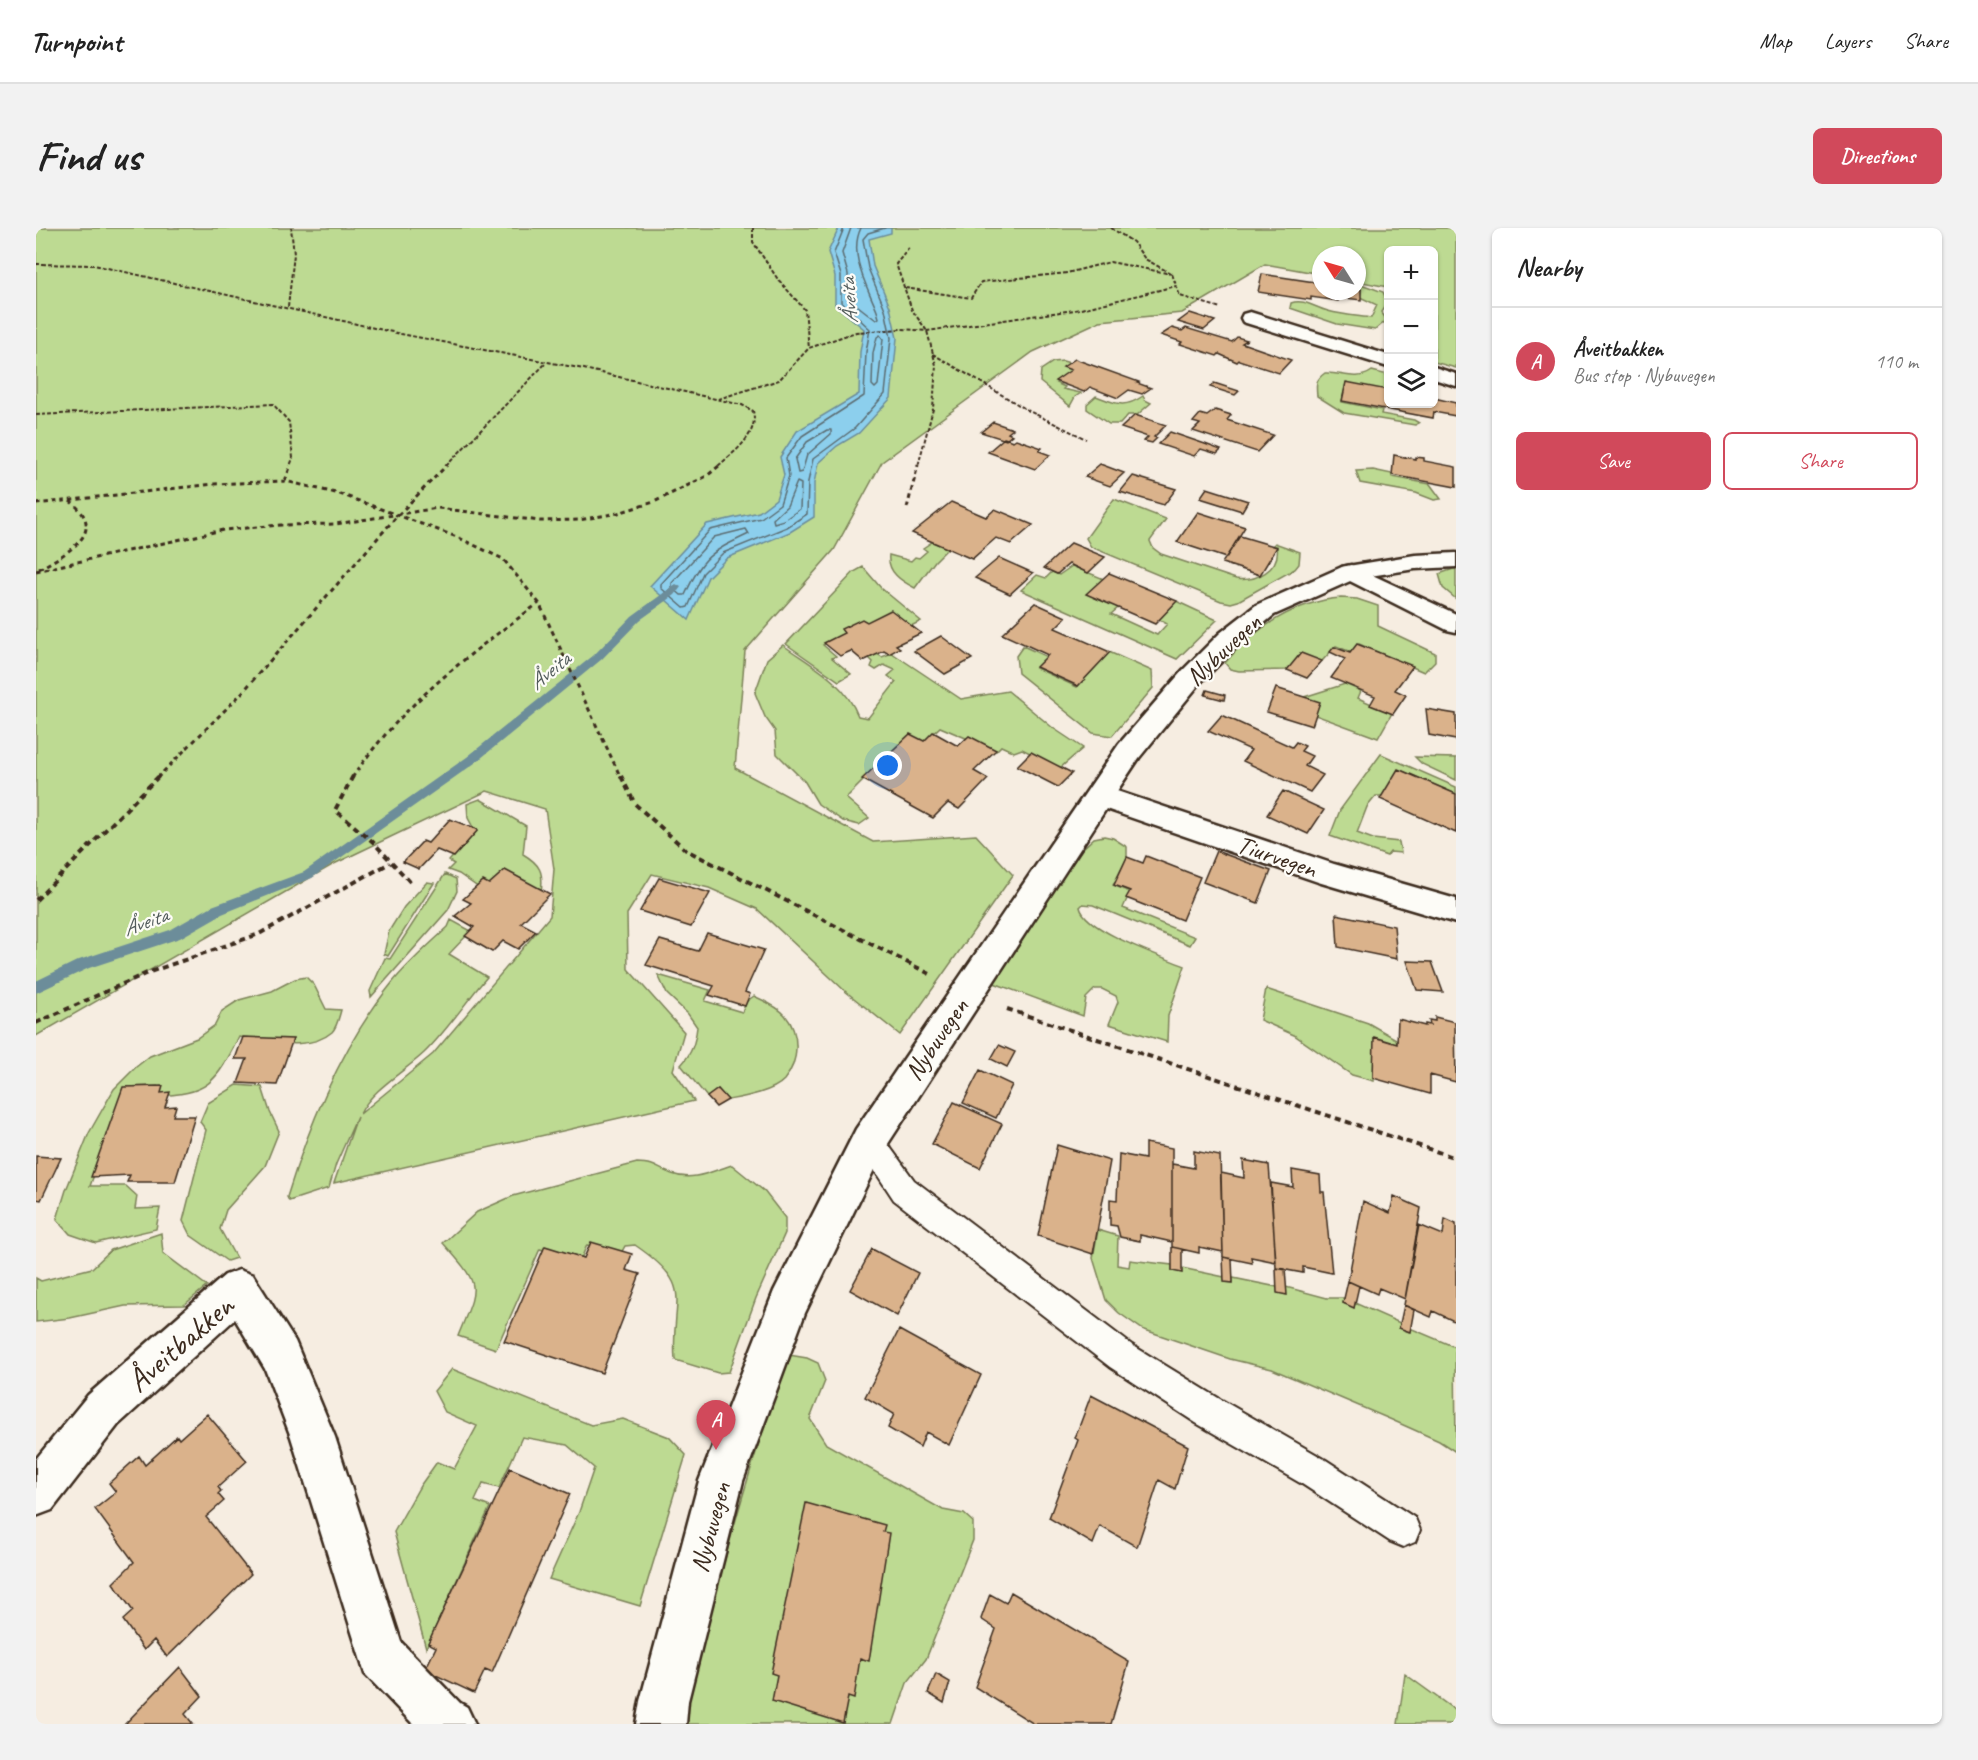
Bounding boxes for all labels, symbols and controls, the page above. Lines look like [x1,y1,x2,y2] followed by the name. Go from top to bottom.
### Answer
[30,24,122,59] text: Turnpoint
[1759,28,1792,54] text: Map
[1825,28,1871,54] text: Layers
[1904,28,1948,54] text: Share
[1813,128,1942,184] button: Directions
[36,130,141,183] text: Find us
[1312,246,1366,300] north arrow
[1384,246,1438,408] map controls
[1384,246,1438,300] button: +
[1516,251,1581,284] text: Nearby
[833,274,865,325] water label: Åveita
[1384,300,1438,354] button: −
[1573,335,1663,363] text: Åveitbakken
[1530,349,1541,374] text: A
[1875,349,1918,374] text: 110 m
[1384,354,1438,408] button: layers
[1573,363,1715,388] text: Bus stop · Nybuvegen
[1516,432,1711,490] button: Save
[1723,432,1918,490] button: Share
[1178,606,1268,693] street label: Nybuvegen
[523,644,579,696] water label: Åveita
[873,751,902,780] your location
[1233,827,1322,886] street label: Tiurvegen
[119,900,174,943] water label: Åveita
[897,992,976,1087] street label: Nybuvegen
[118,1285,244,1401] street label: Åveitbakken
[696,1400,736,1450] pin: A
[683,1478,738,1576] street label: Nybuvegen

